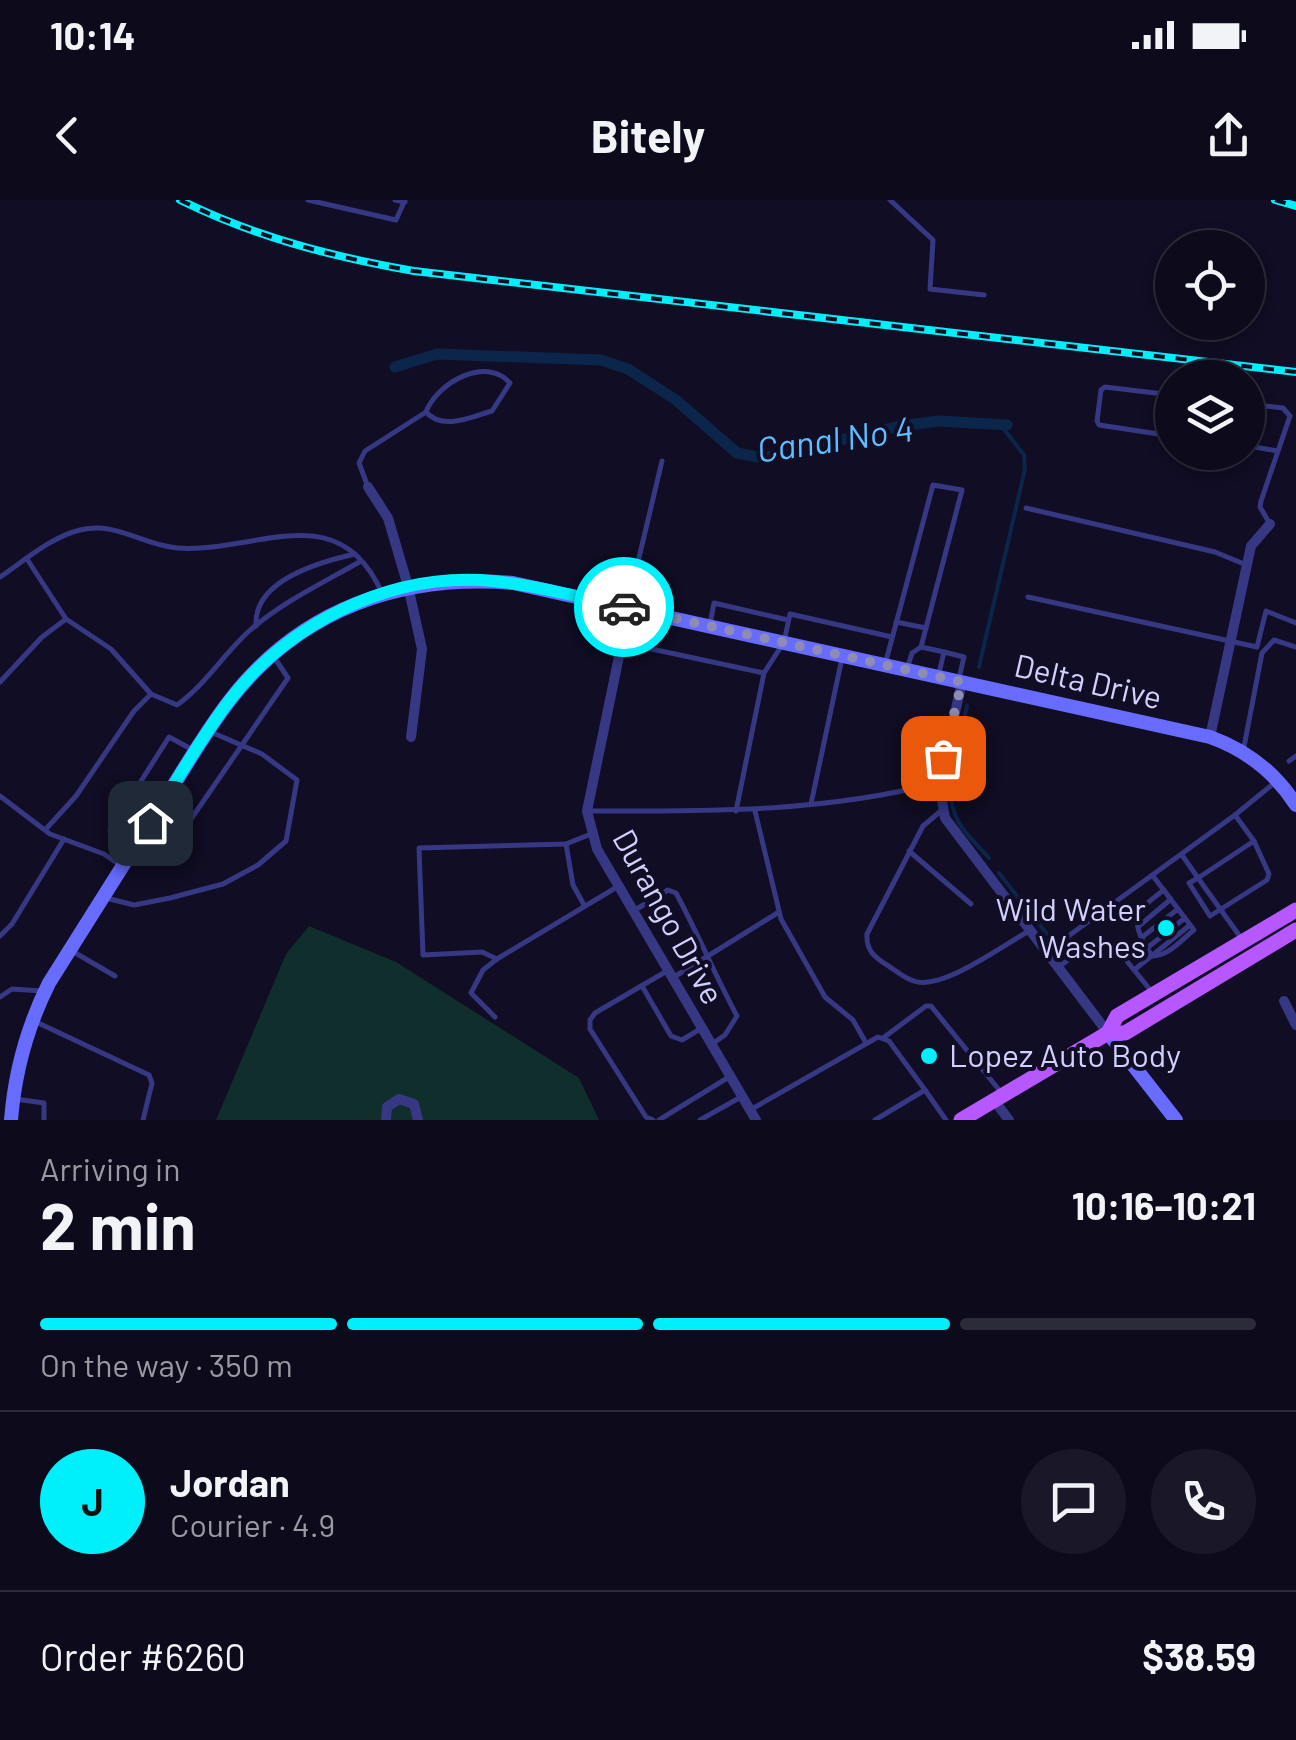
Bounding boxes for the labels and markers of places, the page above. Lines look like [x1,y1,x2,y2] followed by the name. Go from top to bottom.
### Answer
[901,716,986,801] pin
[108,781,193,866] pin
[996,889,1146,964] place label: Wild Water Washes
[1155,917,1177,939] marker: Wild Water Washes
[949,1035,1181,1073] place label: Lopez Auto Body
[918,1045,940,1067] marker: Lopez Auto Body

